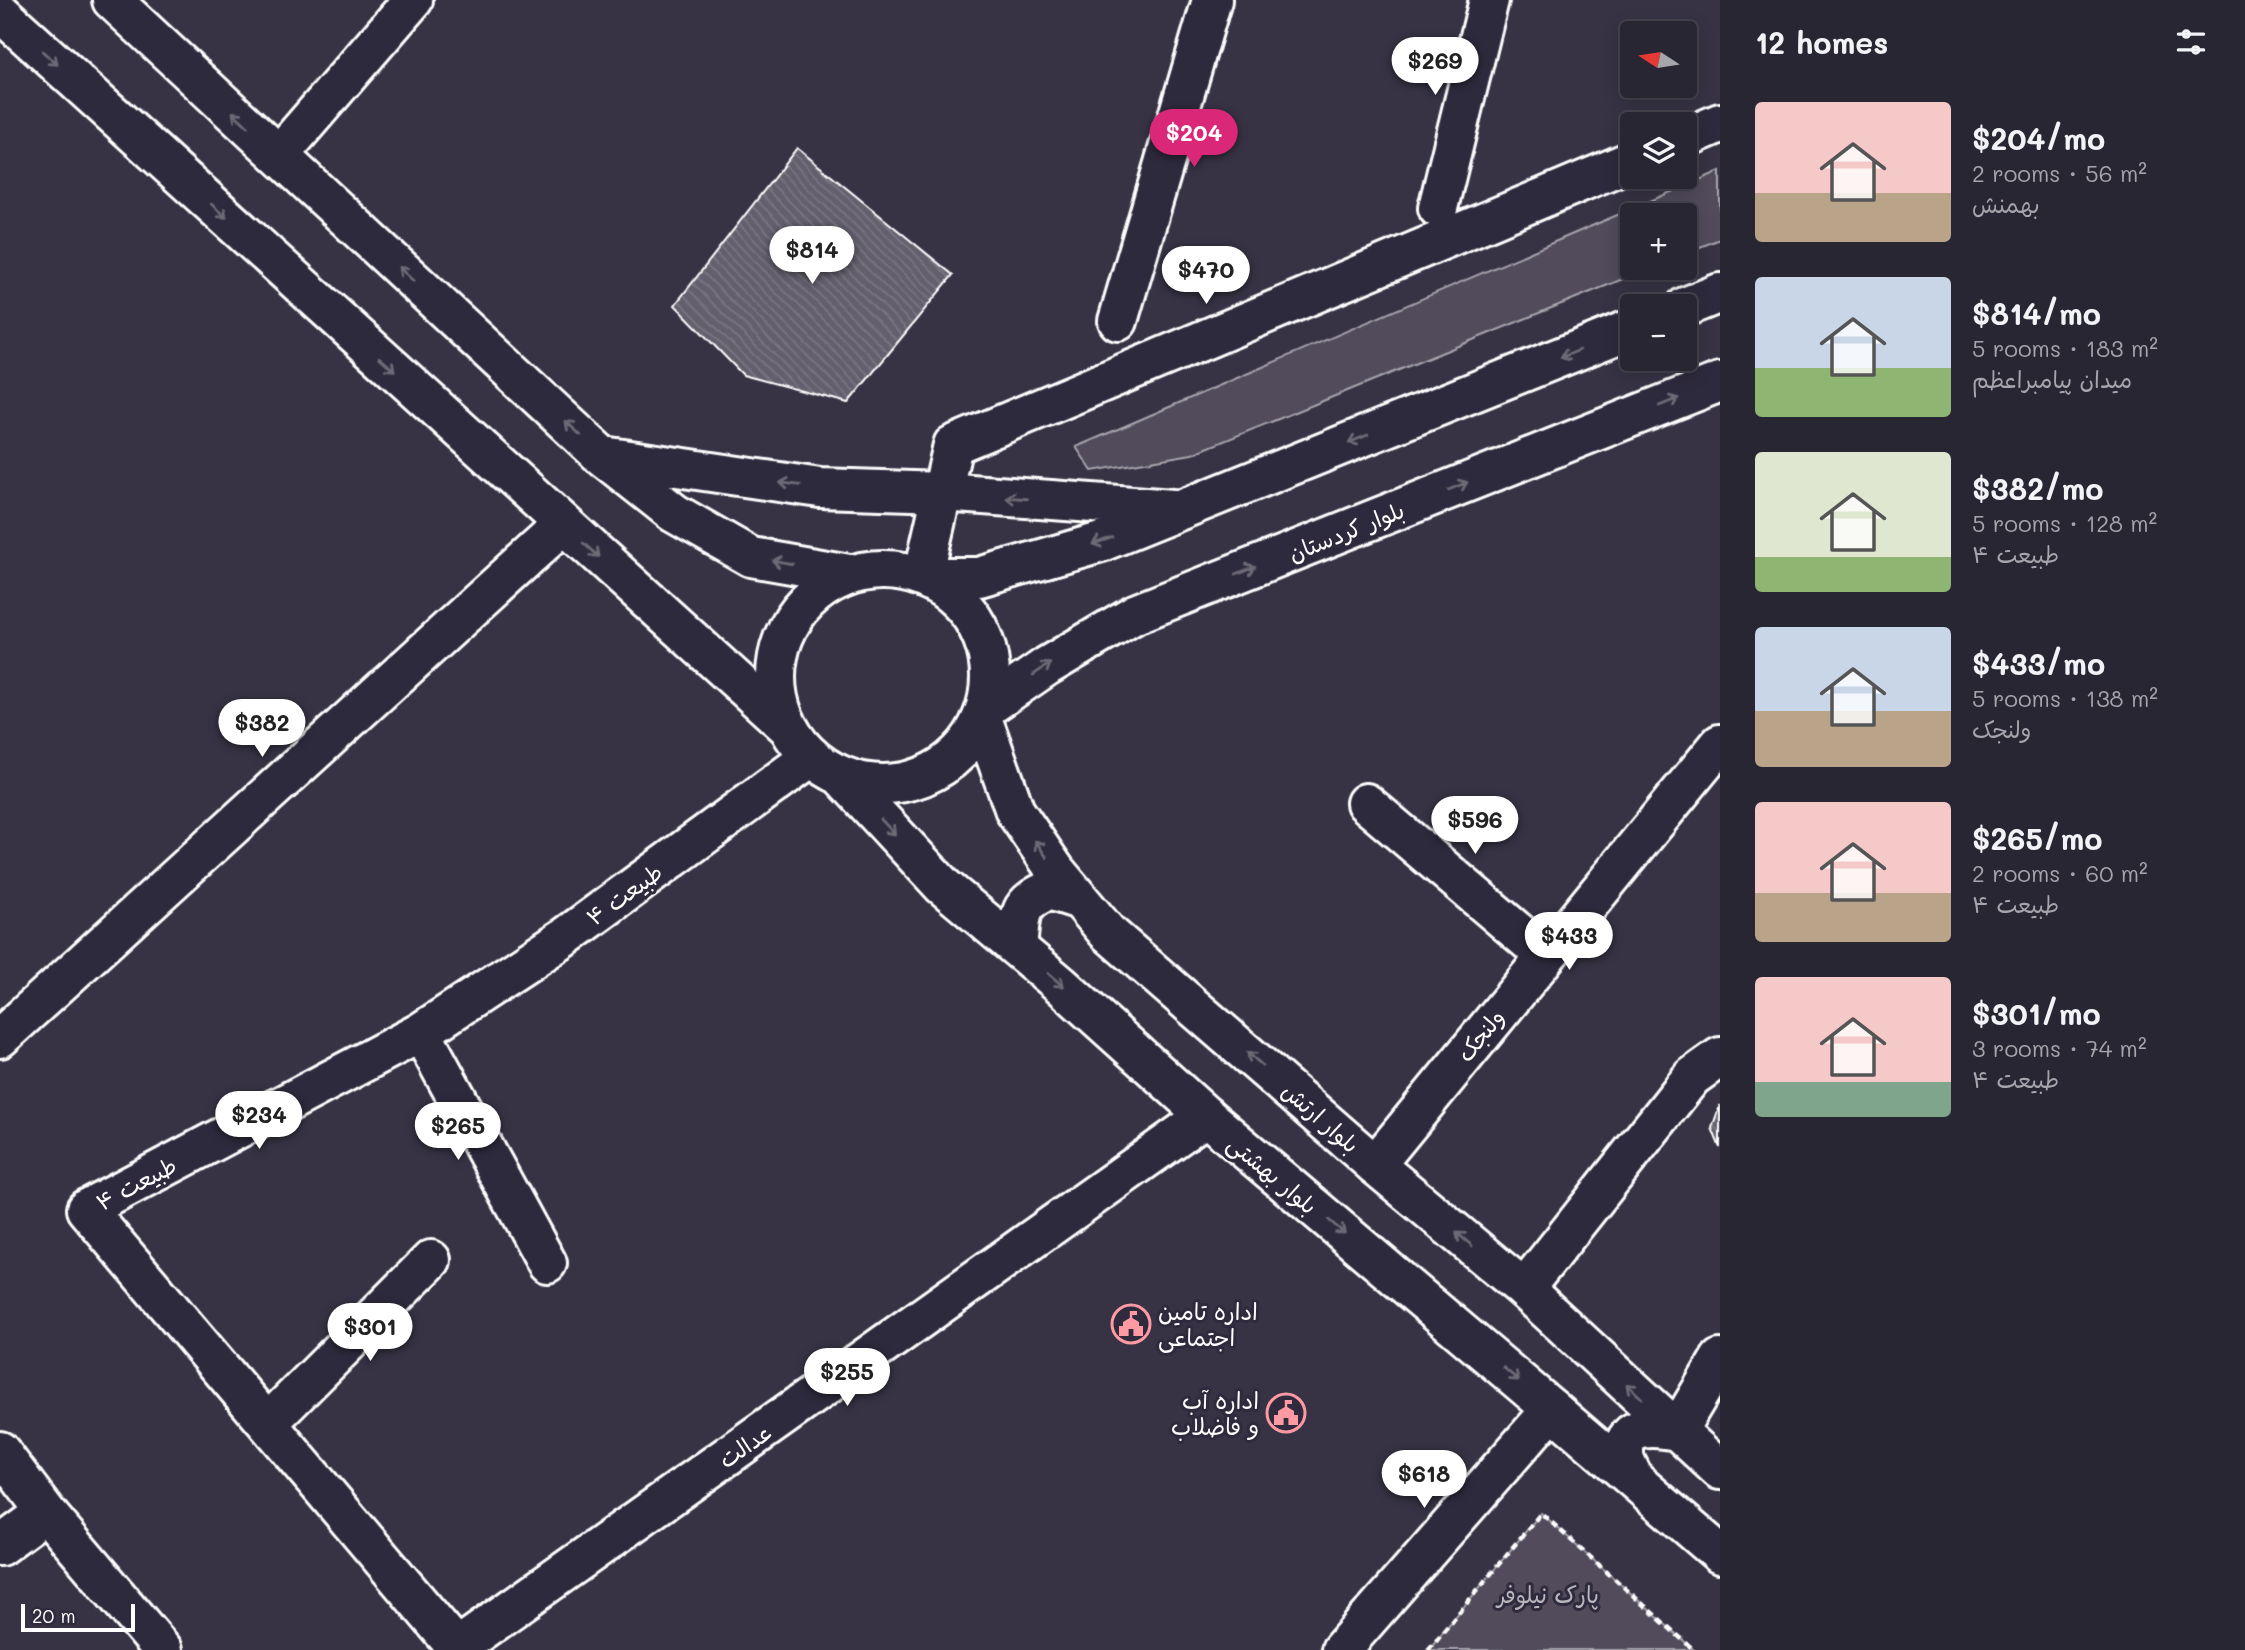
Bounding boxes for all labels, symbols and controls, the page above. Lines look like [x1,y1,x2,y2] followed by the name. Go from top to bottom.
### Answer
[1620,21,1698,98] north arrow
[1620,21,1697,371] map controls
[1755,22,1888,62] text: 12 homes
[2172,23,2210,61] icon: filters
[1394,38,1476,97] pin: $269
[1408,45,1462,75] text: $269
[41,50,59,66] one-way arrow
[232,110,249,127] one-way arrow
[1153,110,1235,169] pin: $204
[1620,112,1697,189] button: layers
[1166,117,1222,147] text: $204
[1972,118,2105,158] text: $204/mo
[1811,130,1895,214] icon: home
[1972,158,2147,188] text: 2 rooms · 56 m²
[1972,189,2040,219] text: بهمنش
[210,203,228,219] one-way arrow
[1620,203,1697,280] button: +
[771,226,853,286] pin: $814
[785,234,839,264] text: $814
[1165,246,1247,306] pin: $470
[1178,254,1234,284] text: $470
[398,265,415,282] one-way arrow
[1972,293,2101,333] text: $814/mo
[1620,294,1697,371] button: −
[1811,305,1895,389] icon: home
[1972,333,2158,363] text: 5 rooms · 183 m²
[1559,349,1581,362] one-way arrow
[378,356,395,373] one-way arrow
[1972,364,2132,394] text: میدان پیامبراعظم
[1658,395,1680,408] one-way arrow
[565,420,582,437] one-way arrow
[1348,434,1370,447] one-way arrow
[1972,468,2103,508] text: $382/mo
[779,477,801,490] one-way arrow
[1446,479,1468,492] one-way arrow
[1811,480,1895,564] icon: home
[1005,491,1028,504] one-way arrow
[1284,494,1408,568] street label: بلوار کردستان
[1972,508,2157,538] text: 5 rooms · 128 m²
[1091,536,1113,548] one-way arrow
[1972,539,2059,569] text: طبیعت ۴
[582,542,599,559] one-way arrow
[771,555,794,568] one-way arrow
[1235,562,1257,575] one-way arrow
[1972,643,2105,683] text: $433/mo
[1811,655,1895,739] icon: home
[1032,662,1051,676] one-way arrow
[1972,683,2158,713] text: 5 rooms · 138 m²
[221,700,303,759] pin: $382
[234,707,290,737] text: $382
[1972,714,2031,744] text: ولنجک
[1434,796,1516,856] pin: $596
[1447,804,1503,834] text: $596
[880,818,896,836] one-way arrow
[1972,818,2103,858] text: $265/mo
[1811,830,1895,914] icon: home
[1034,840,1048,859] one-way arrow
[580,856,668,932] street label: طبیعت ۴
[1972,858,2148,888] text: 2 rooms · 60 m²
[1972,889,2059,919] text: طبیعت ۴
[1528,912,1610,972] pin: $433
[1541,920,1597,950] text: $433
[1046,972,1064,988] one-way arrow
[1972,993,2101,1033] text: $301/mo
[1450,1003,1510,1067] street label: ولنجک
[1811,1005,1895,1089] icon: home
[1972,1033,2147,1063] text: 3 rooms · 74 m²
[1246,1051,1264,1067] one-way arrow
[1972,1064,2059,1094] text: طبیعت ۴
[1276,1075,1366,1159] street label: بلوار ارتش
[218,1092,300,1151] pin: $234
[231,1099,287,1129] text: $234
[417,1102,499,1162] pin: $265
[431,1110,485,1140] text: $265
[1221,1128,1324,1221] street label: بلوار بهشتی
[91,1149,181,1217] street label: طبیعت ۴
[1328,1219,1346,1235] one-way arrow
[1456,1231,1474,1247] one-way arrow
[1158,1296,1258,1353] place label: اداره تامین اجتماعی
[1110,1303,1152,1345] public building icon: اداره تامین اجتماعی
[329,1304,411,1363] pin: $301
[344,1311,397,1341] text: $301
[806,1348,888,1408] pin: $255
[820,1356,874,1386] text: $255
[1501,1366,1519,1382] one-way arrow
[1625,1383,1643,1399] one-way arrow
[1171,1385,1259,1441] place label: اداره آب و فاضلاب
[1265,1392,1307,1434] public building icon: اداره آب و فاضلاب
[712,1416,778,1474] street label: عدالت
[1383,1450,1465,1510] pin: $618
[1398,1458,1450,1488] text: $618
[1495,1579,1599,1610] park label: پارک نیلوفر
[21,1601,135,1633] scale bar
[32,1603,76,1628] text: 20 m

